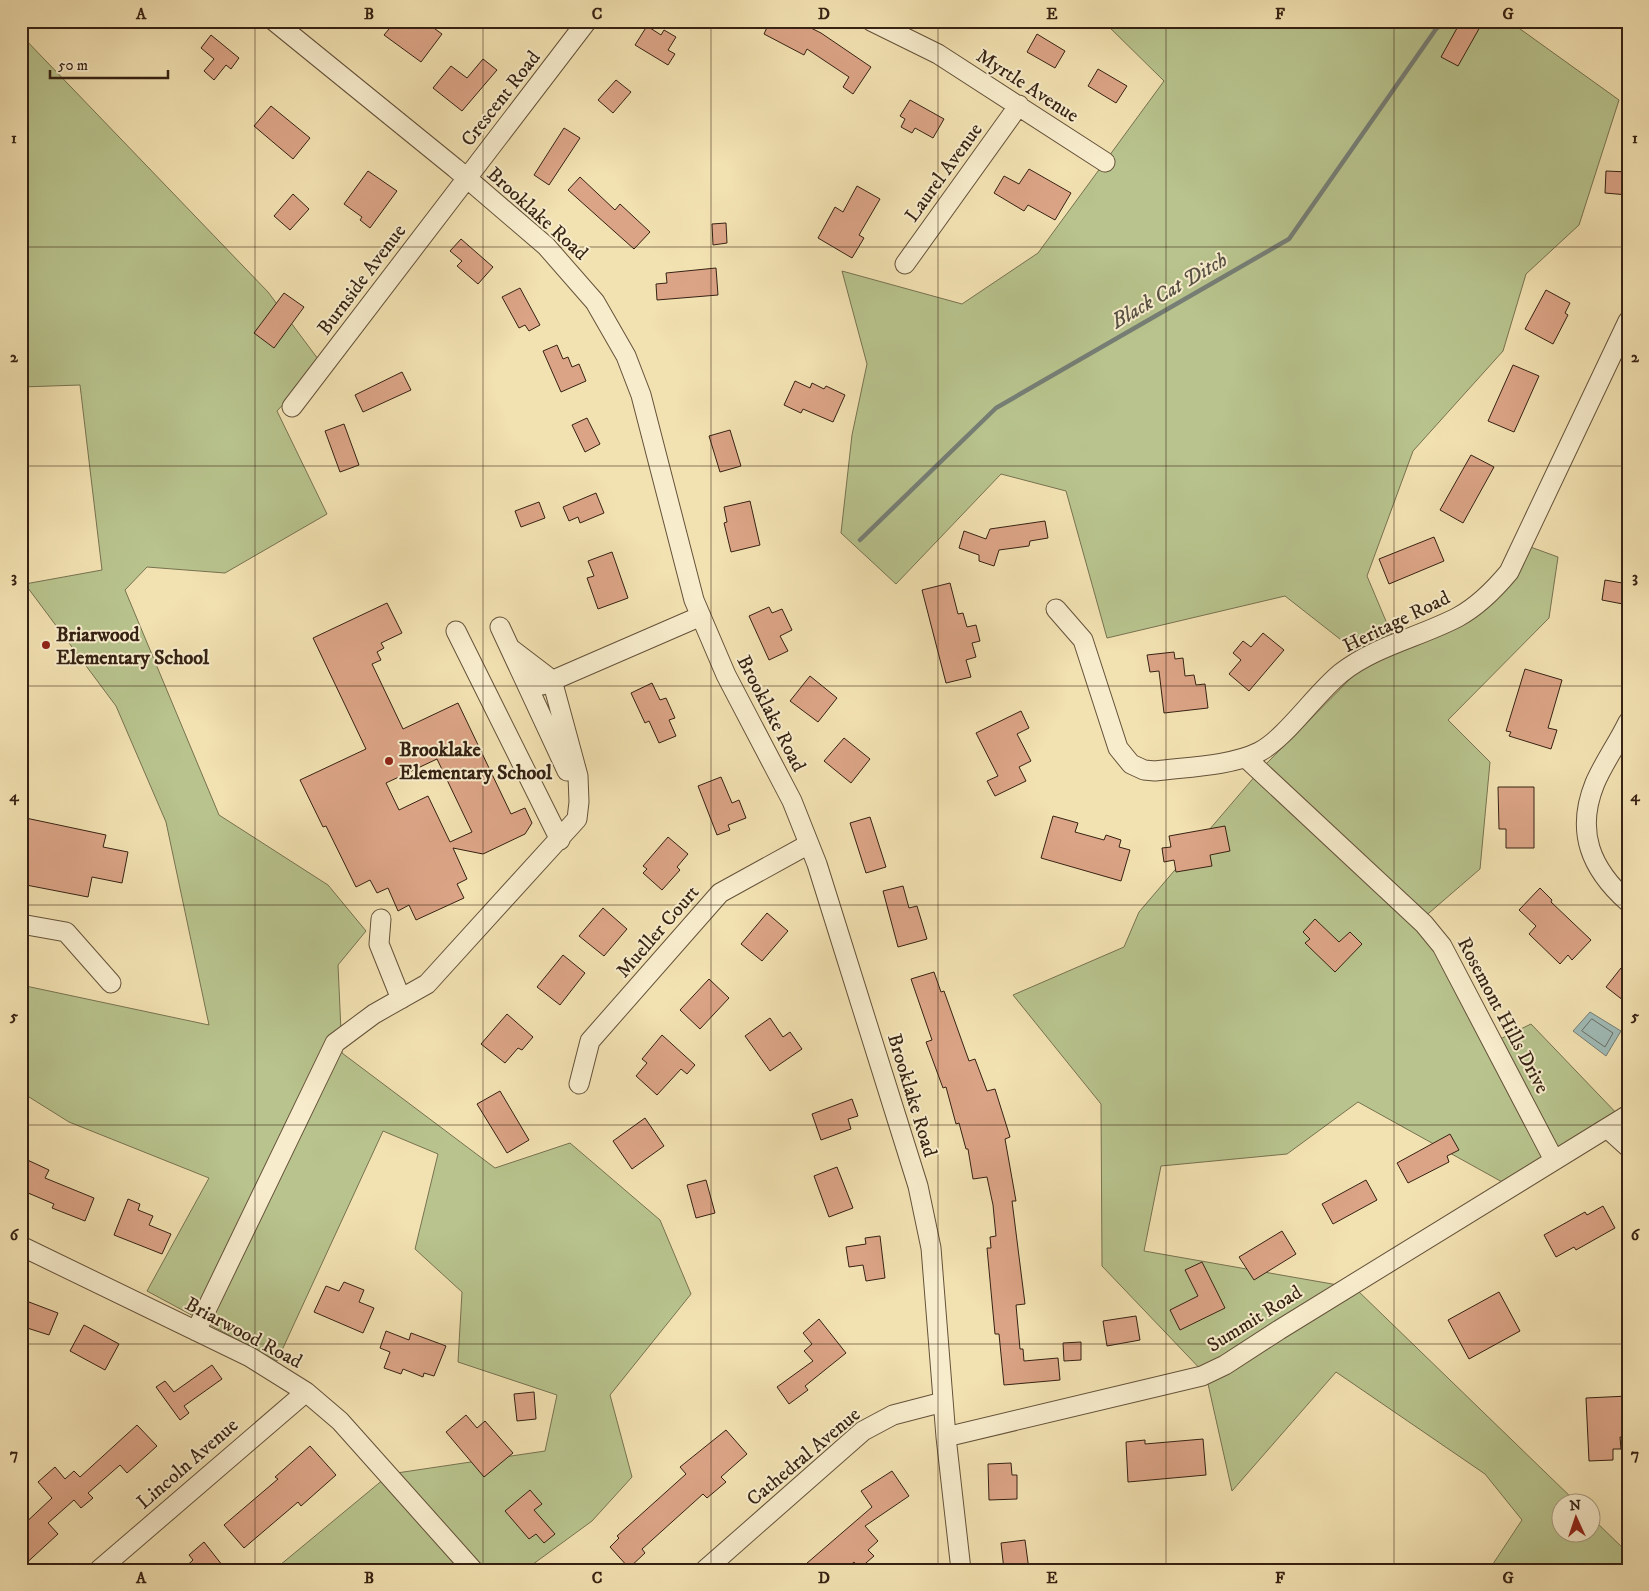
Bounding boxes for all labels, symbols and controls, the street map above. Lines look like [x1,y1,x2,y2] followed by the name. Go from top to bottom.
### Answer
[135,4,147,24] text: A
[364,4,374,24] text: B
[592,4,602,24] text: C
[818,4,830,24] text: D
[1046,4,1058,24] text: E
[1275,4,1285,24] text: F
[1502,4,1514,24] text: G
[971,44,1083,129] street label: Myrtle Avenue
[456,46,546,152] street label: Crescent Road
[50,48,168,80] scale bar
[58,56,88,75] text: 50 m
[900,119,988,227] street label: Laurel Avenue
[11,128,17,148] text: 1
[1632,128,1638,148] text: 1
[481,162,593,266] street label: Brooklake Road
[312,220,412,340] street label: Burnside Avenue
[1106,247,1232,335] water label: Black Cat Ditch
[10,347,19,367] text: 2
[1631,347,1640,367] text: 2
[11,567,17,587] text: 3
[1632,567,1638,587] text: 3
[1339,586,1454,659] street label: Heritage Road
[56,623,210,671] place label: Briarwood Elementary School
[40,639,52,651] marker: Briarwood Elementary School
[731,651,811,776] street label: Brooklake Road
[399,738,553,786] place label: Brooklake Elementary School
[383,755,395,767] marker: Brooklake Elementary School
[8,786,19,806] text: 4
[1629,786,1640,806] text: 4
[611,881,705,983] street label: Mueller Court
[1451,933,1554,1098] street label: Rosemont Hills Drive
[9,1006,18,1026] text: 5
[1630,1006,1639,1026] text: 5
[881,1031,942,1160] street label: Brooklake Road
[10,1225,20,1245] text: 6
[1631,1225,1641,1245] text: 6
[1203,1280,1307,1358] street label: Summit Road
[180,1292,306,1375] street label: Briarwood Road
[742,1402,866,1512] street label: Cathedral Avenue
[132,1413,244,1515] street label: Lincoln Avenue
[10,1444,18,1464] text: 7
[1631,1444,1639,1464] text: 7
[1552,1494,1602,1544] north arrow
[1569,1497,1582,1515] text: N
[135,1568,147,1588] text: A
[364,1568,374,1588] text: B
[592,1568,602,1588] text: C
[818,1568,830,1588] text: D
[1046,1568,1058,1588] text: E
[1275,1568,1285,1588] text: F
[1502,1568,1514,1588] text: G

